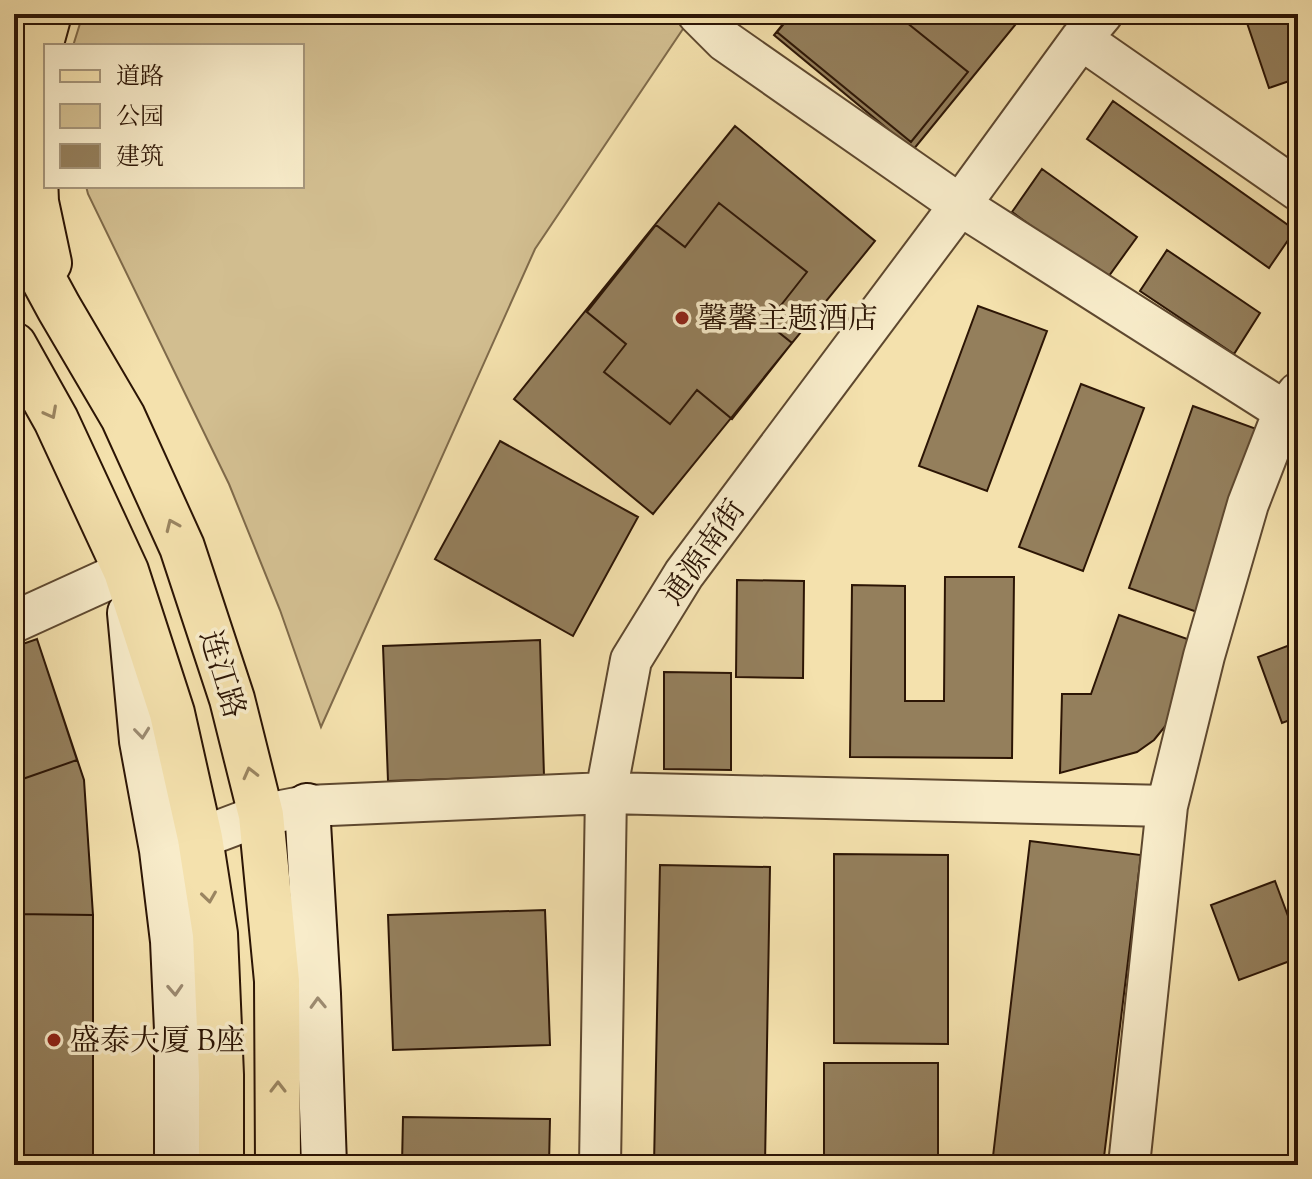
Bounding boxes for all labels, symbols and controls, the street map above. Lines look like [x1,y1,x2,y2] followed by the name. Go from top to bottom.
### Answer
[44,44,304,188] legend
[116,61,164,95] text: 道路
[116,101,164,135] text: 公园
[116,141,164,175] text: 建筑
[698,299,878,342] place label: 馨馨主题酒店
[673,309,691,327] marker: 馨馨主题酒店
[42,405,57,419] one-way arrow
[653,492,757,615] street label: 通源南街
[166,519,182,534] one-way arrow
[187,625,254,724] street label: 连江路
[133,726,150,739] one-way arrow
[243,767,260,781] one-way arrow
[200,890,217,904] one-way arrow
[166,984,183,997] one-way arrow
[310,996,327,1009] one-way arrow
[70,1021,245,1064] place label: 盛泰大厦 B座
[45,1031,63,1049] marker: 盛泰大厦 B座
[269,1080,287,1093] one-way arrow

